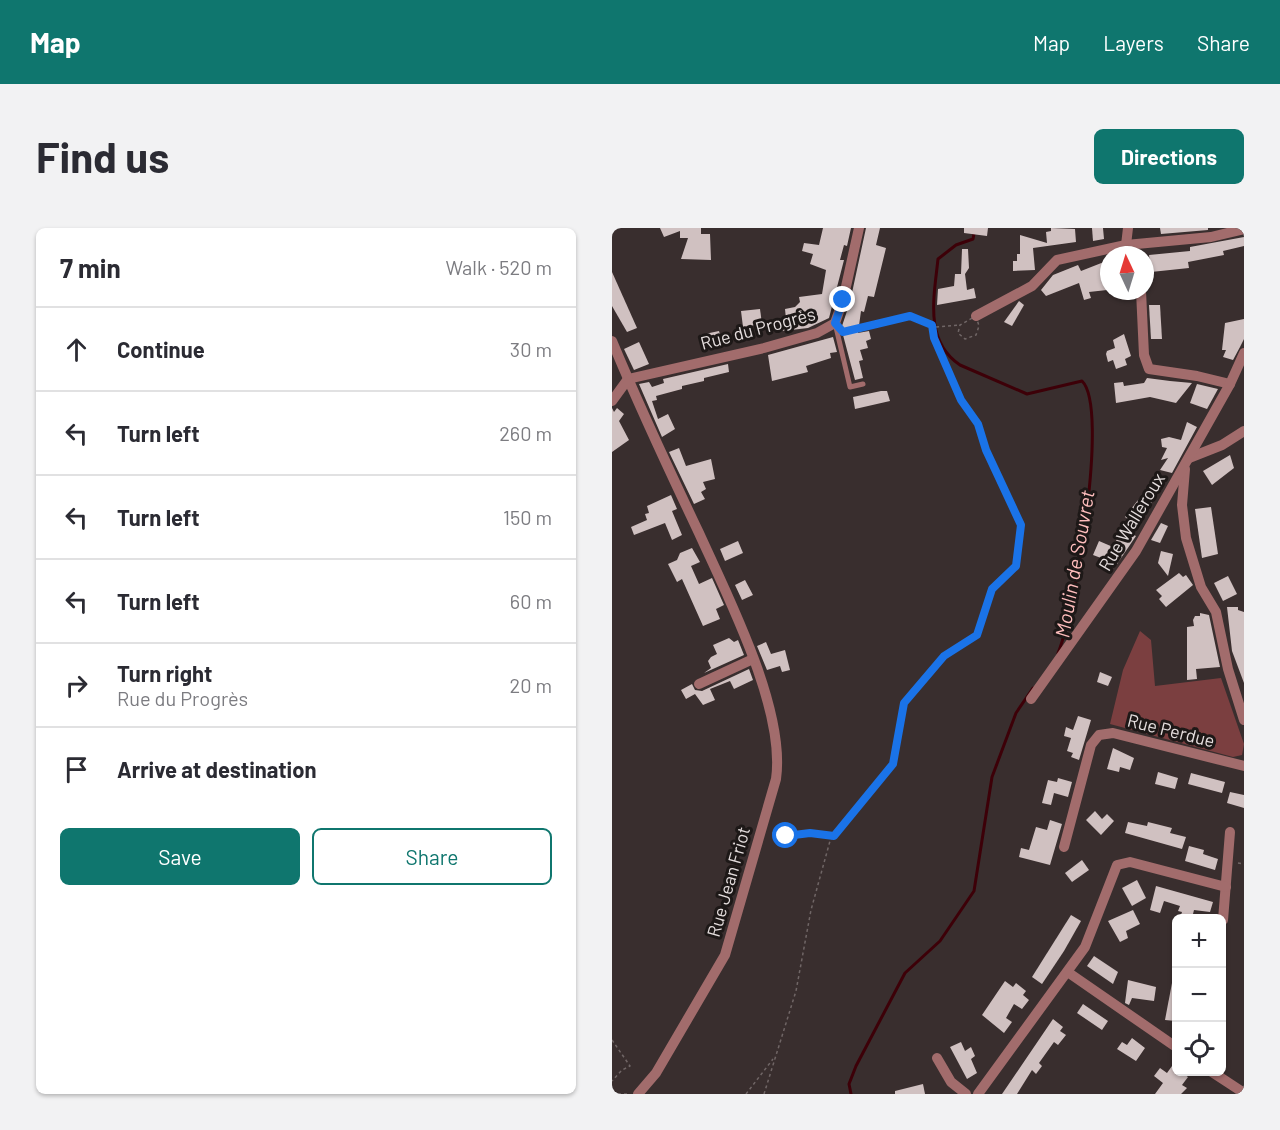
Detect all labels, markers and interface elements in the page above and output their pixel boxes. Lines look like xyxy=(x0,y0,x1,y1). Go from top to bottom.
text: Map xyxy=(30,25,81,59)
text: Map xyxy=(1033,30,1070,55)
text: Layers xyxy=(1103,30,1164,55)
text: Share xyxy=(1197,30,1250,55)
button: Directions xyxy=(1094,129,1244,184)
text: Find us xyxy=(36,131,169,181)
north arrow xyxy=(1100,246,1154,300)
text: 7 min xyxy=(60,252,121,283)
text: Walk · 520 m xyxy=(446,255,552,279)
route end xyxy=(829,286,855,312)
street label: Rue du Progrès xyxy=(698,302,818,354)
icon: ahead xyxy=(60,333,93,366)
text: Continue xyxy=(117,336,205,362)
text: 30 m xyxy=(510,337,552,361)
icon: left xyxy=(60,417,93,450)
text: Turn left xyxy=(117,420,200,446)
text: 260 m xyxy=(499,421,552,445)
street label: Rue Walleroux xyxy=(1093,468,1169,574)
water label: Moulin de Souvret xyxy=(1049,488,1099,639)
icon: left xyxy=(60,501,93,534)
text: Turn left xyxy=(117,504,200,530)
text: 150 m xyxy=(503,505,552,529)
icon: left xyxy=(60,585,93,618)
text: Turn left xyxy=(117,588,200,614)
text: 60 m xyxy=(510,589,552,613)
text: Turn right xyxy=(117,660,212,686)
icon: right xyxy=(60,669,93,702)
text: 20 m xyxy=(509,673,552,697)
text: Rue du Progrès xyxy=(117,686,248,710)
street label: Rue Perdue xyxy=(1125,709,1217,752)
icon: arrive xyxy=(60,753,93,786)
text: Arrive at destination xyxy=(117,756,316,782)
route start xyxy=(772,822,798,848)
street label: Rue Jean Friot xyxy=(702,824,754,939)
button: Save xyxy=(60,828,300,885)
button: Share xyxy=(312,828,552,885)
map controls xyxy=(1172,914,1226,1076)
button: + xyxy=(1172,914,1226,968)
button: − xyxy=(1172,968,1226,1022)
button: locate xyxy=(1172,1022,1226,1076)

